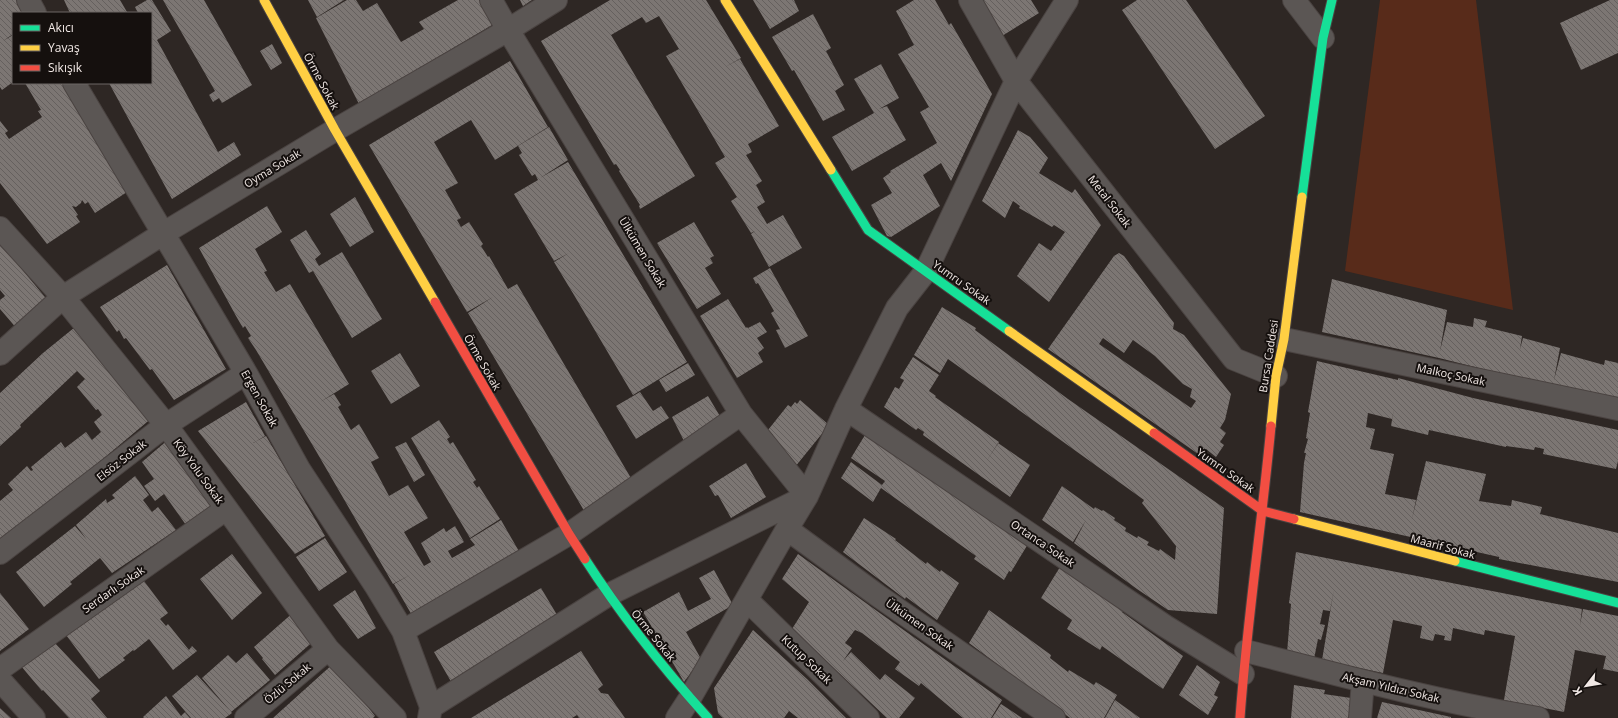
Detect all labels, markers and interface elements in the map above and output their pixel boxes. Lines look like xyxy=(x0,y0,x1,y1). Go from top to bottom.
legend xyxy=(12,12,152,84)
text: Akıcı xyxy=(48,19,74,36)
text: Yavaş xyxy=(48,39,80,56)
street label: Örme Sokak xyxy=(301,50,343,112)
text: Sıkışık xyxy=(48,59,83,76)
street label: Oyma Sokak xyxy=(241,145,303,191)
street label: Metal Sokak xyxy=(1085,172,1135,230)
street label: Ülkümen Sokak xyxy=(616,214,670,290)
street label: Yumru Sokak xyxy=(930,256,994,308)
street label: Bursa Caddesi xyxy=(1255,319,1281,393)
street label: Örme Sokak xyxy=(461,331,505,393)
street label: Malkoç Sokak xyxy=(1415,359,1487,389)
street label: Ergen Sokak xyxy=(238,367,282,429)
street label: Köy Yolu Sokak xyxy=(170,435,228,507)
street label: Elsöz Sokak xyxy=(93,436,149,484)
street label: Yumru Sokak xyxy=(1194,444,1258,496)
street label: Ortanca Sokak xyxy=(1008,516,1078,570)
street label: Maarif Sokak xyxy=(1409,530,1477,562)
street label: Serdarlı Sokak xyxy=(79,562,147,616)
street label: Ülkümen Sokak xyxy=(883,595,957,653)
street label: Örme Sokak xyxy=(628,606,680,664)
street label: Kutup Sokak xyxy=(779,631,835,687)
street label: Özlü Sokak xyxy=(261,659,314,707)
north arrow xyxy=(1566,666,1606,706)
street label: Akşam Yıldızı Sokak xyxy=(1341,669,1441,706)
text: K xyxy=(1568,684,1585,698)

